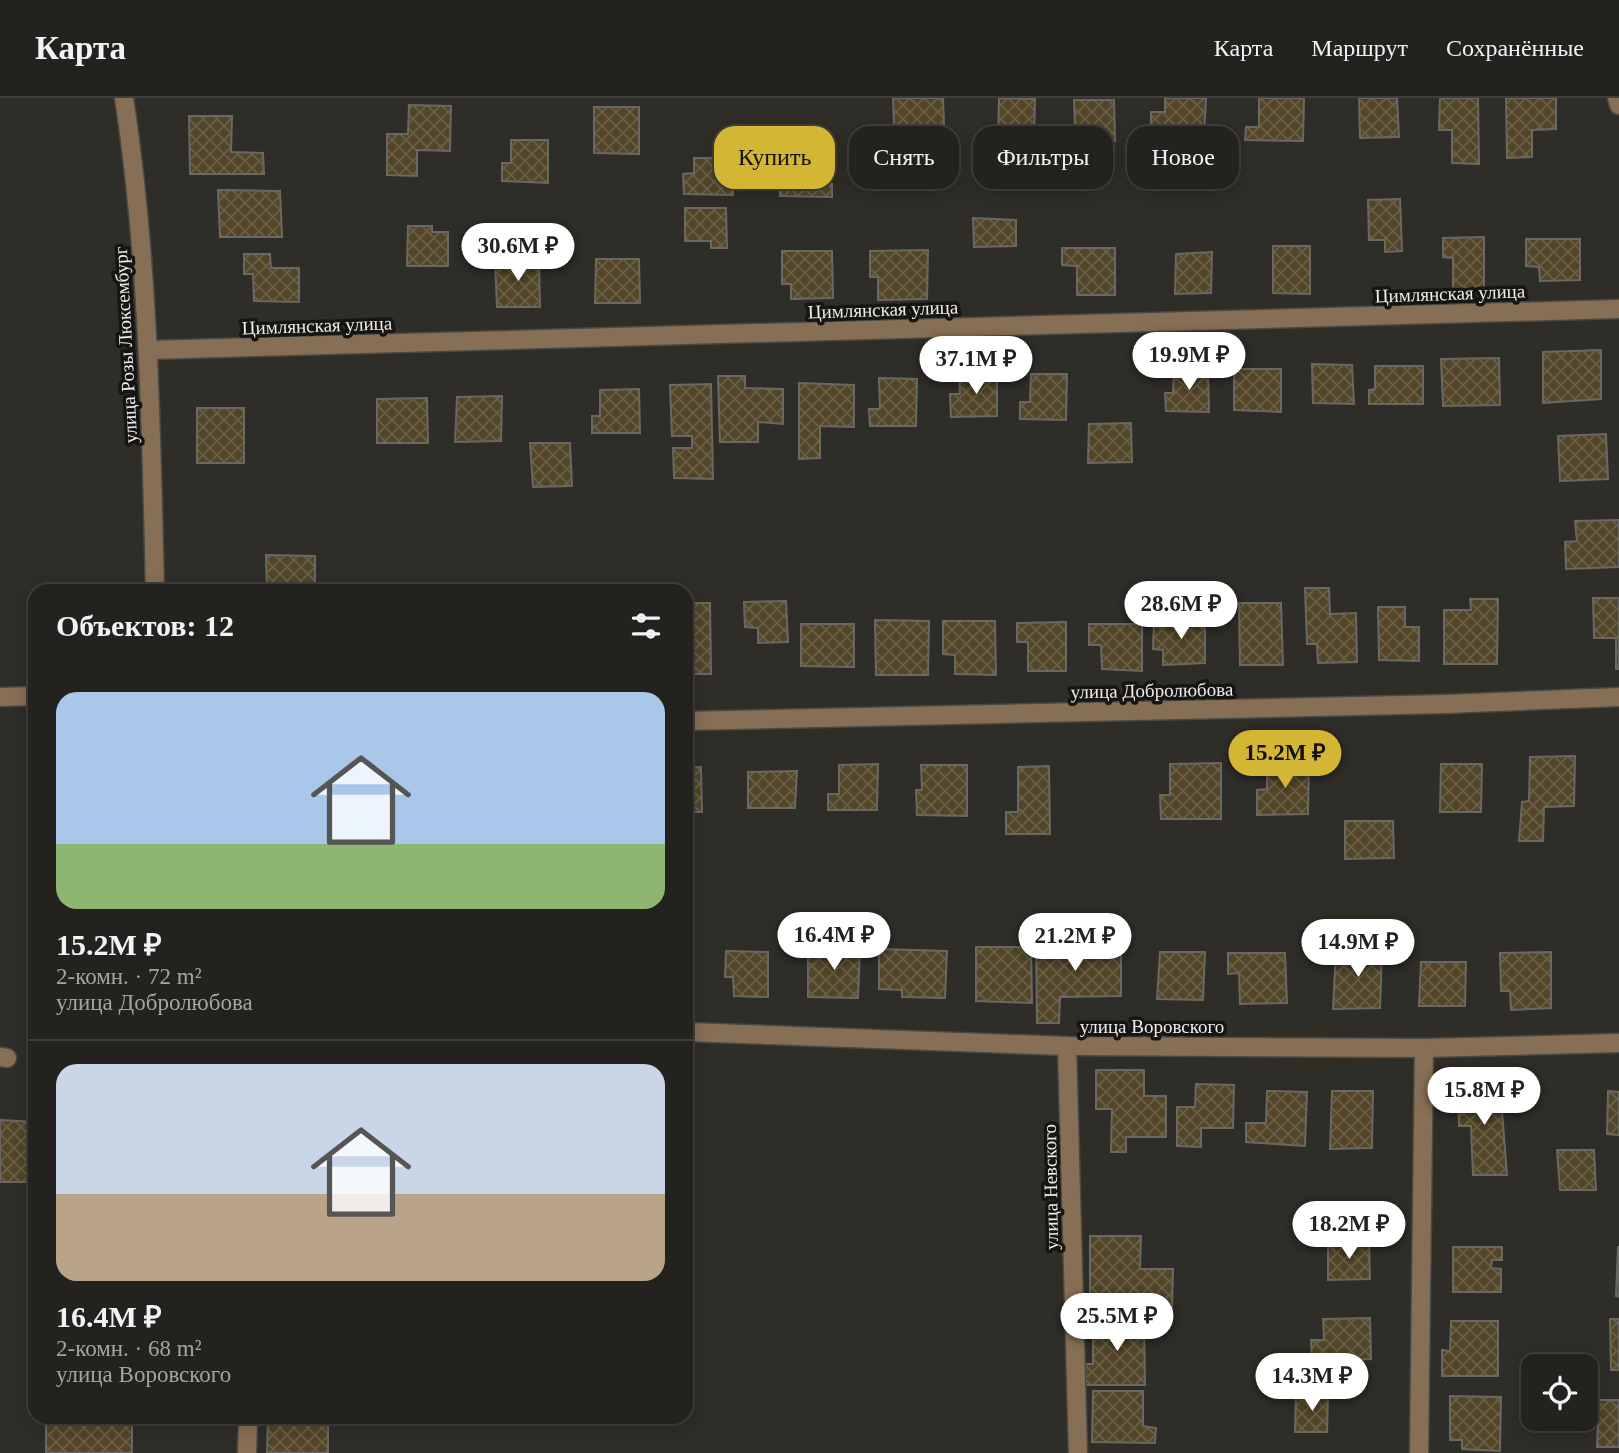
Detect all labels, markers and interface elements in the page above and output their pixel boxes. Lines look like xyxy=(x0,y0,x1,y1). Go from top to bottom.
text: Карта xyxy=(35,30,126,66)
text: Карта xyxy=(1214,35,1273,61)
text: Маршрут xyxy=(1311,35,1408,61)
text: Сохранённые xyxy=(1446,35,1584,61)
chip: Купить xyxy=(714,126,835,189)
chip: Снять xyxy=(849,126,959,189)
chip: Фильтры xyxy=(973,126,1113,189)
chip: Новое xyxy=(1127,126,1239,189)
pin: 30.6M ₽ xyxy=(453,223,583,283)
text: 30.6M ₽ xyxy=(477,233,559,258)
street label: улица Розы Люксембург xyxy=(110,246,141,444)
street label: Цимлянская улица xyxy=(1374,280,1526,307)
street label: Цимлянская улица xyxy=(807,296,959,323)
street label: Цимлянская улица xyxy=(241,312,393,339)
pin: 19.9M ₽ xyxy=(1124,332,1254,392)
pin: 37.1M ₽ xyxy=(911,336,1041,396)
text: 19.9M ₽ xyxy=(1148,342,1230,367)
text: 37.1M ₽ xyxy=(935,346,1017,371)
pin: 28.6M ₽ xyxy=(1116,582,1246,641)
text: 28.6M ₽ xyxy=(1140,591,1222,616)
icon: filters xyxy=(627,607,665,645)
text: Объектов: 12 xyxy=(56,609,234,642)
street label: улица Добролюбова xyxy=(1071,679,1234,702)
pin: 15.2M ₽ xyxy=(1220,730,1350,790)
icon: home xyxy=(298,737,424,863)
text: 15.2M ₽ xyxy=(1244,740,1326,765)
pin: 16.4M ₽ xyxy=(769,912,899,972)
pin: 21.2M ₽ xyxy=(1010,914,1140,973)
pin: 14.9M ₽ xyxy=(1293,920,1423,979)
text: 16.4M ₽ xyxy=(793,922,875,947)
text: 21.2M ₽ xyxy=(1034,923,1116,948)
text: 15.2M ₽ xyxy=(56,928,162,961)
text: 14.9M ₽ xyxy=(1317,929,1399,954)
text: 2-комн. · 72 m² xyxy=(56,964,202,989)
text: улица Добролюбова xyxy=(56,990,253,1015)
street label: улица Воровского xyxy=(1080,1016,1224,1037)
pin: 15.8M ₽ xyxy=(1419,1068,1549,1127)
text: 15.8M ₽ xyxy=(1443,1077,1525,1102)
icon: home xyxy=(298,1109,424,1235)
street label: улица Невского xyxy=(1039,1124,1062,1250)
pin: 18.2M ₽ xyxy=(1284,1202,1414,1261)
text: 18.2M ₽ xyxy=(1308,1211,1390,1236)
pin: 25.5M ₽ xyxy=(1052,1294,1182,1353)
text: 16.4M ₽ xyxy=(56,1300,162,1333)
text: 25.5M ₽ xyxy=(1076,1303,1158,1328)
text: 2-комн. · 68 m² xyxy=(56,1336,202,1361)
pin: 14.3M ₽ xyxy=(1247,1354,1377,1413)
map controls xyxy=(1521,1354,1598,1431)
button: locate xyxy=(1521,1354,1598,1431)
text: улица Воровского xyxy=(56,1362,231,1387)
text: 14.3M ₽ xyxy=(1271,1363,1353,1388)

